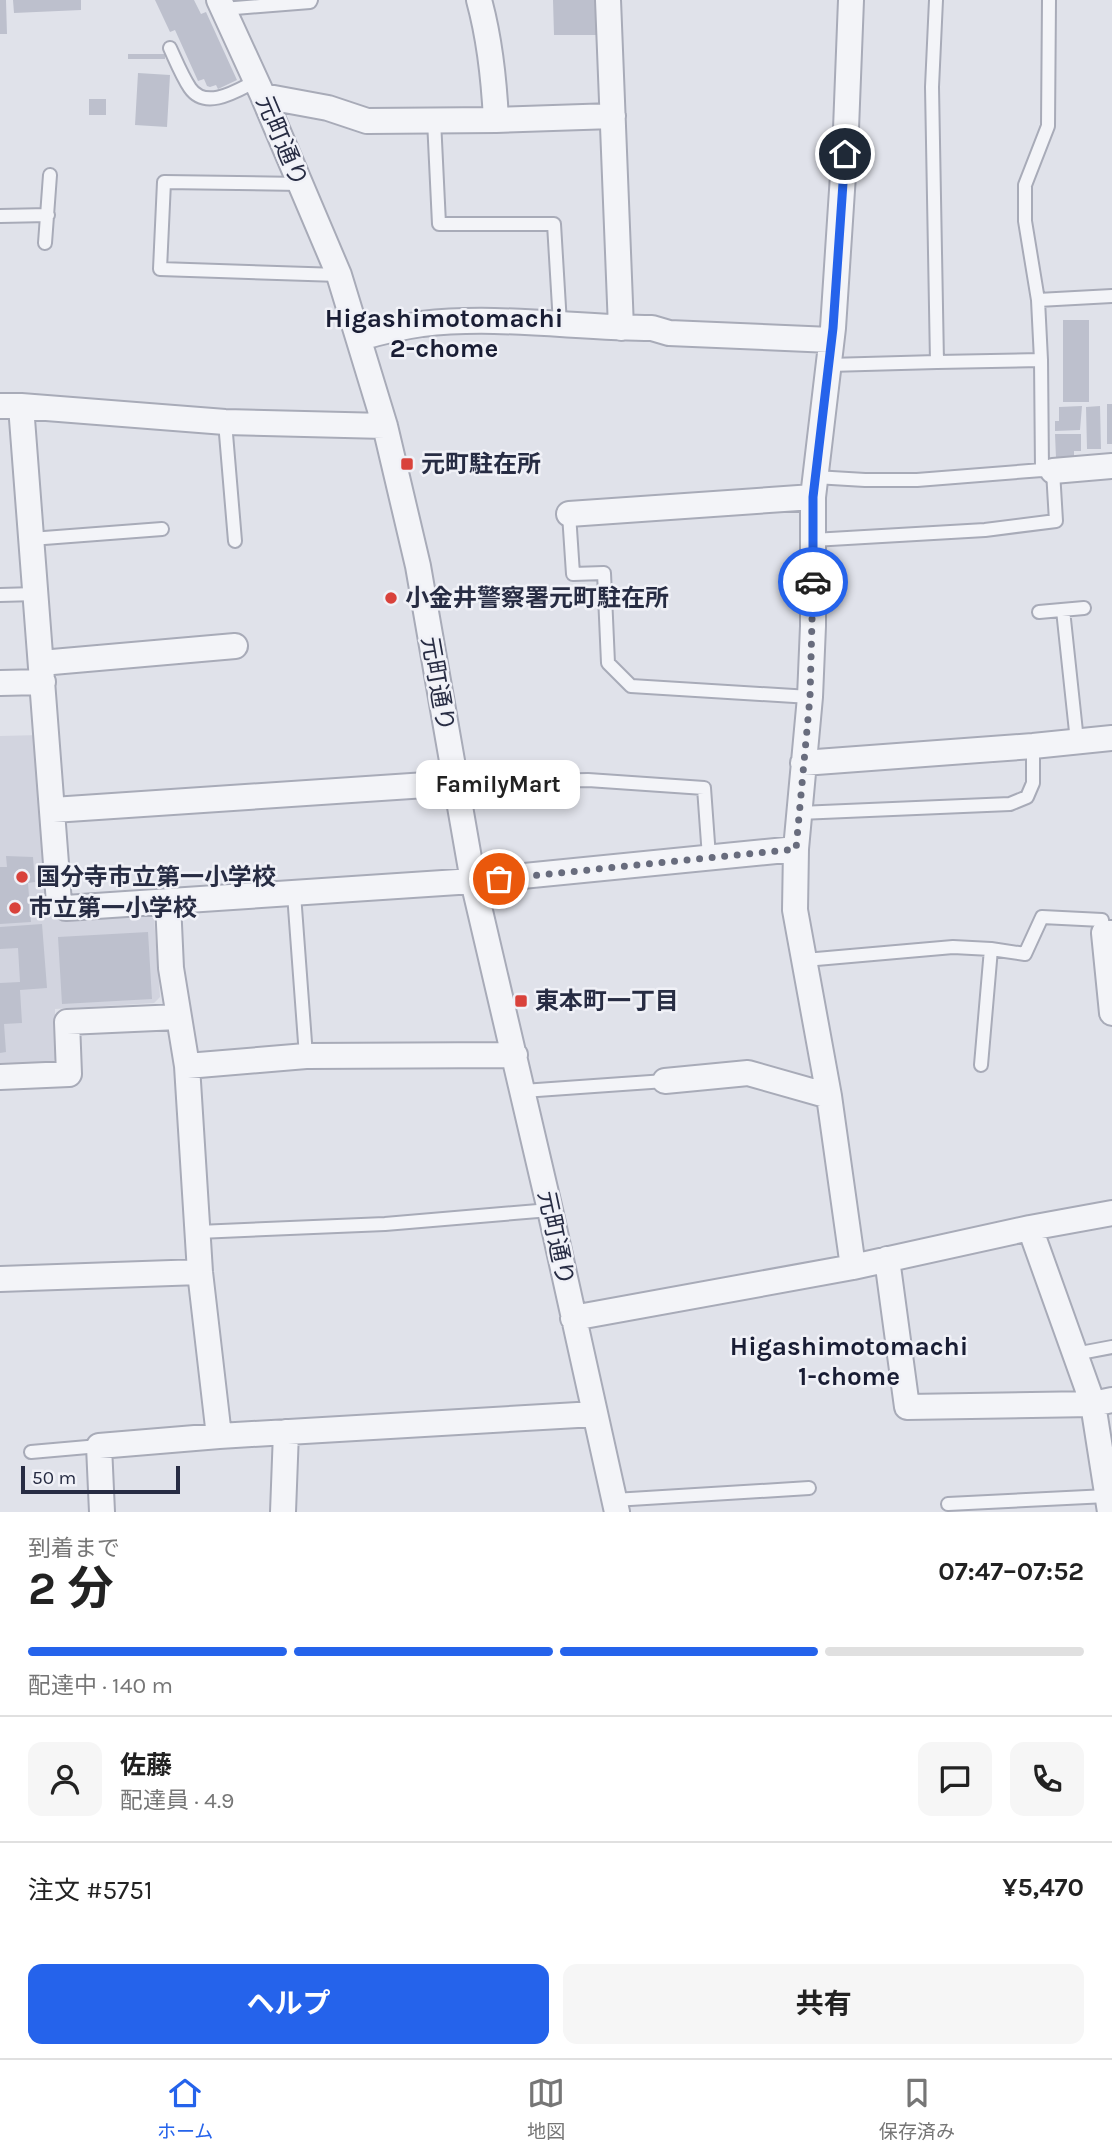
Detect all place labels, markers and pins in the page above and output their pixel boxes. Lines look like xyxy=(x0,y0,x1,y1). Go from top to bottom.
pin xyxy=(815,124,875,184)
place label: 元町駐在所 xyxy=(421,450,541,478)
marker: 元町駐在所 xyxy=(399,456,415,472)
place label: 小金井警察署元町駐在所 xyxy=(405,584,669,612)
marker: 小金井警察署元町駐在所 xyxy=(383,590,399,606)
callout: FamilyMart xyxy=(417,760,581,809)
pin xyxy=(469,849,529,909)
place label: 国分寺市立第一小学校 xyxy=(36,863,276,891)
marker: 国分寺市立第一小学校 xyxy=(14,869,30,885)
place label: 市立第一小学校 xyxy=(29,894,197,922)
marker: 市立第一小学校 xyxy=(7,900,23,916)
place label: 東本町一丁目 xyxy=(535,987,679,1015)
marker: 東本町一丁目 xyxy=(513,993,529,1009)

